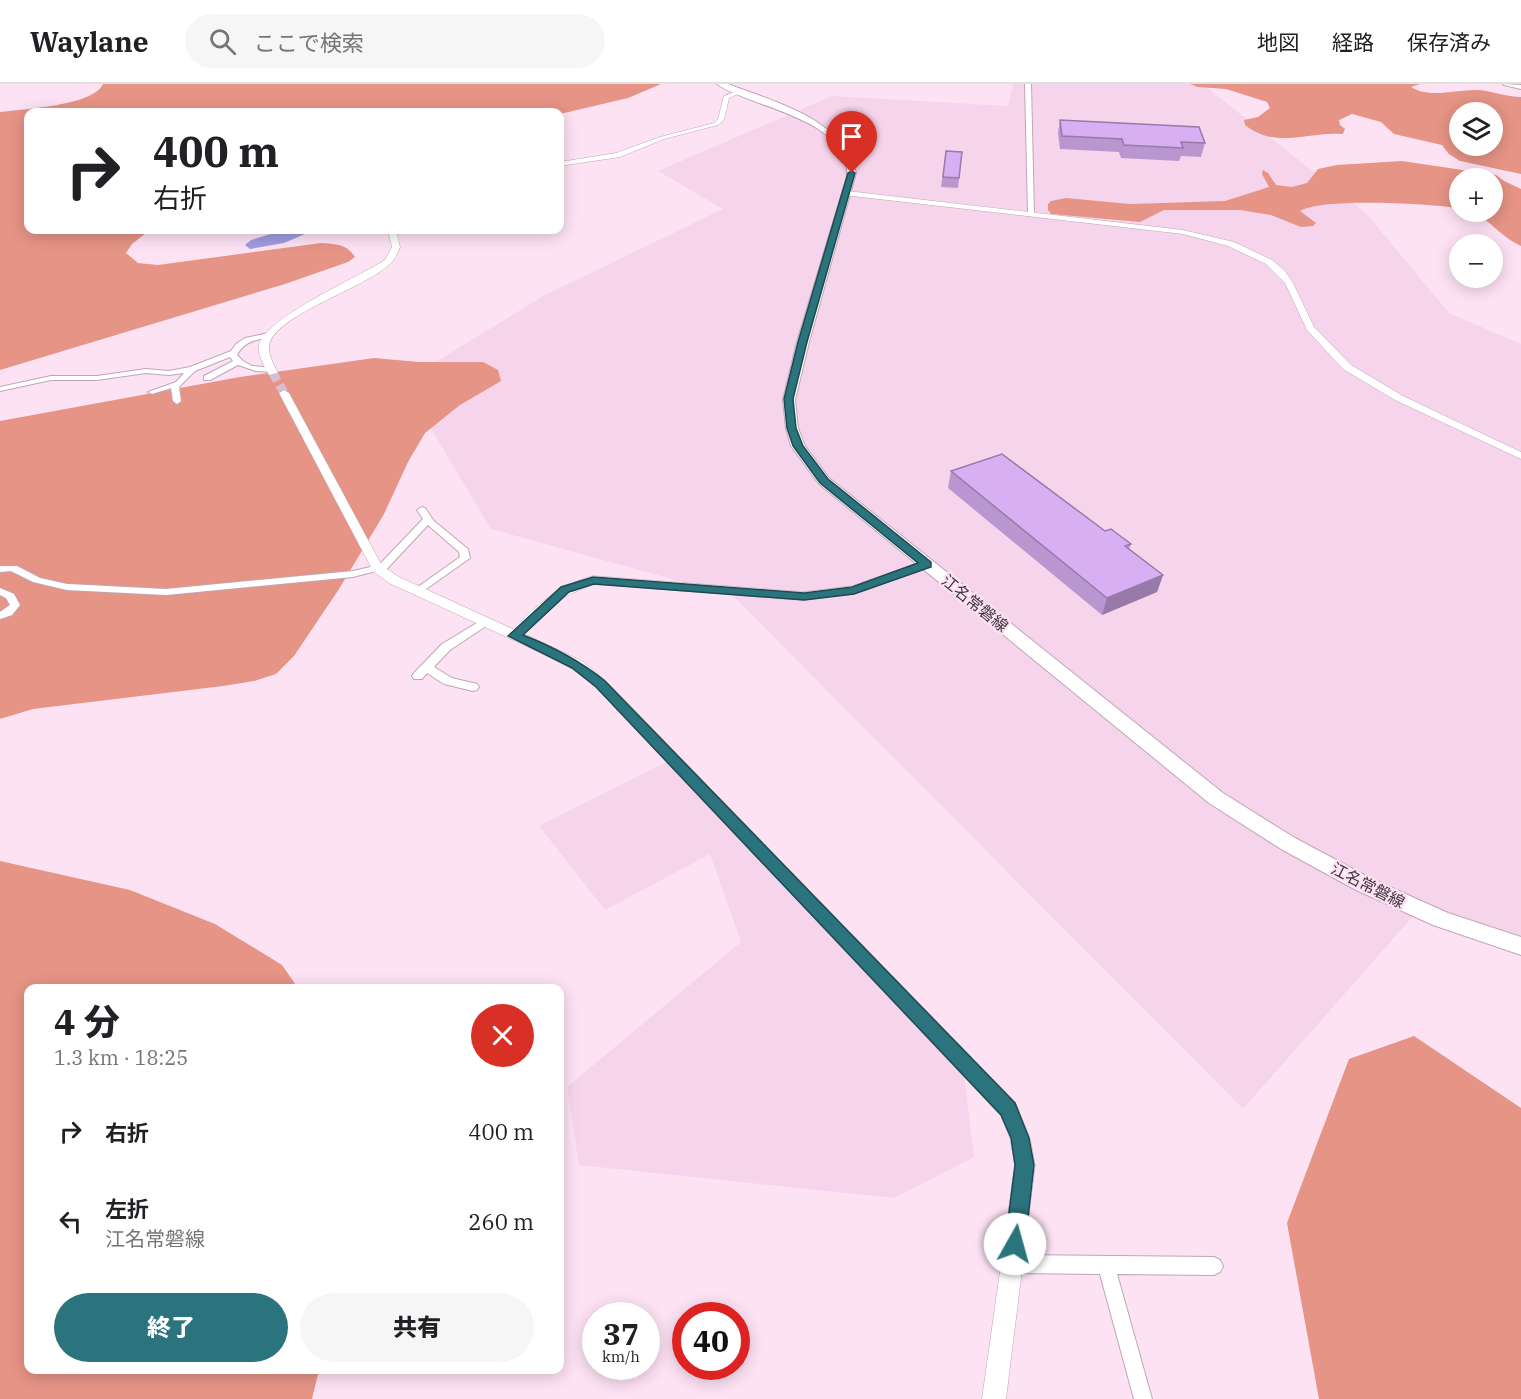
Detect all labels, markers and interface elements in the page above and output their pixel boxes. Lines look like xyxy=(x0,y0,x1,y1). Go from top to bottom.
search box xyxy=(185,14,605,68)
text: Waylane xyxy=(30,23,149,60)
icon: search xyxy=(206,25,239,58)
text: ここで検索 xyxy=(254,28,364,57)
text: 地図 xyxy=(1257,28,1299,56)
text: 経路 xyxy=(1332,28,1374,56)
text: 保存済み xyxy=(1407,28,1491,56)
map controls xyxy=(1449,102,1503,288)
button: layers xyxy=(1449,102,1503,156)
pin xyxy=(826,111,877,173)
icon: arrive xyxy=(835,120,868,153)
text: 400 m xyxy=(153,124,279,179)
icon: right xyxy=(54,132,132,210)
button: + xyxy=(1449,168,1503,222)
text: 右折 xyxy=(153,180,207,215)
button: − xyxy=(1449,234,1503,288)
street label: 江名常磐線 xyxy=(938,570,1012,636)
street label: 江名常磐線 xyxy=(1328,858,1408,912)
text: 4 分 xyxy=(54,998,120,1045)
button: close xyxy=(471,1004,534,1067)
text: 1.3 km · 18:25 xyxy=(54,1044,188,1071)
icon: right xyxy=(54,1115,87,1148)
text: 400 m xyxy=(468,1117,534,1146)
text: 右折 xyxy=(105,1118,149,1147)
text: 左折 xyxy=(105,1194,149,1223)
icon: left xyxy=(54,1205,87,1238)
text: 260 m xyxy=(468,1207,534,1236)
position arrow xyxy=(983,1212,1047,1276)
text: 江名常磐線 xyxy=(105,1225,205,1252)
button: 終了 xyxy=(54,1293,288,1362)
button: 共有 xyxy=(300,1293,534,1362)
speed limit sign: 40 xyxy=(672,1302,750,1380)
text: 37 xyxy=(603,1314,639,1353)
text: km/h xyxy=(602,1347,640,1366)

